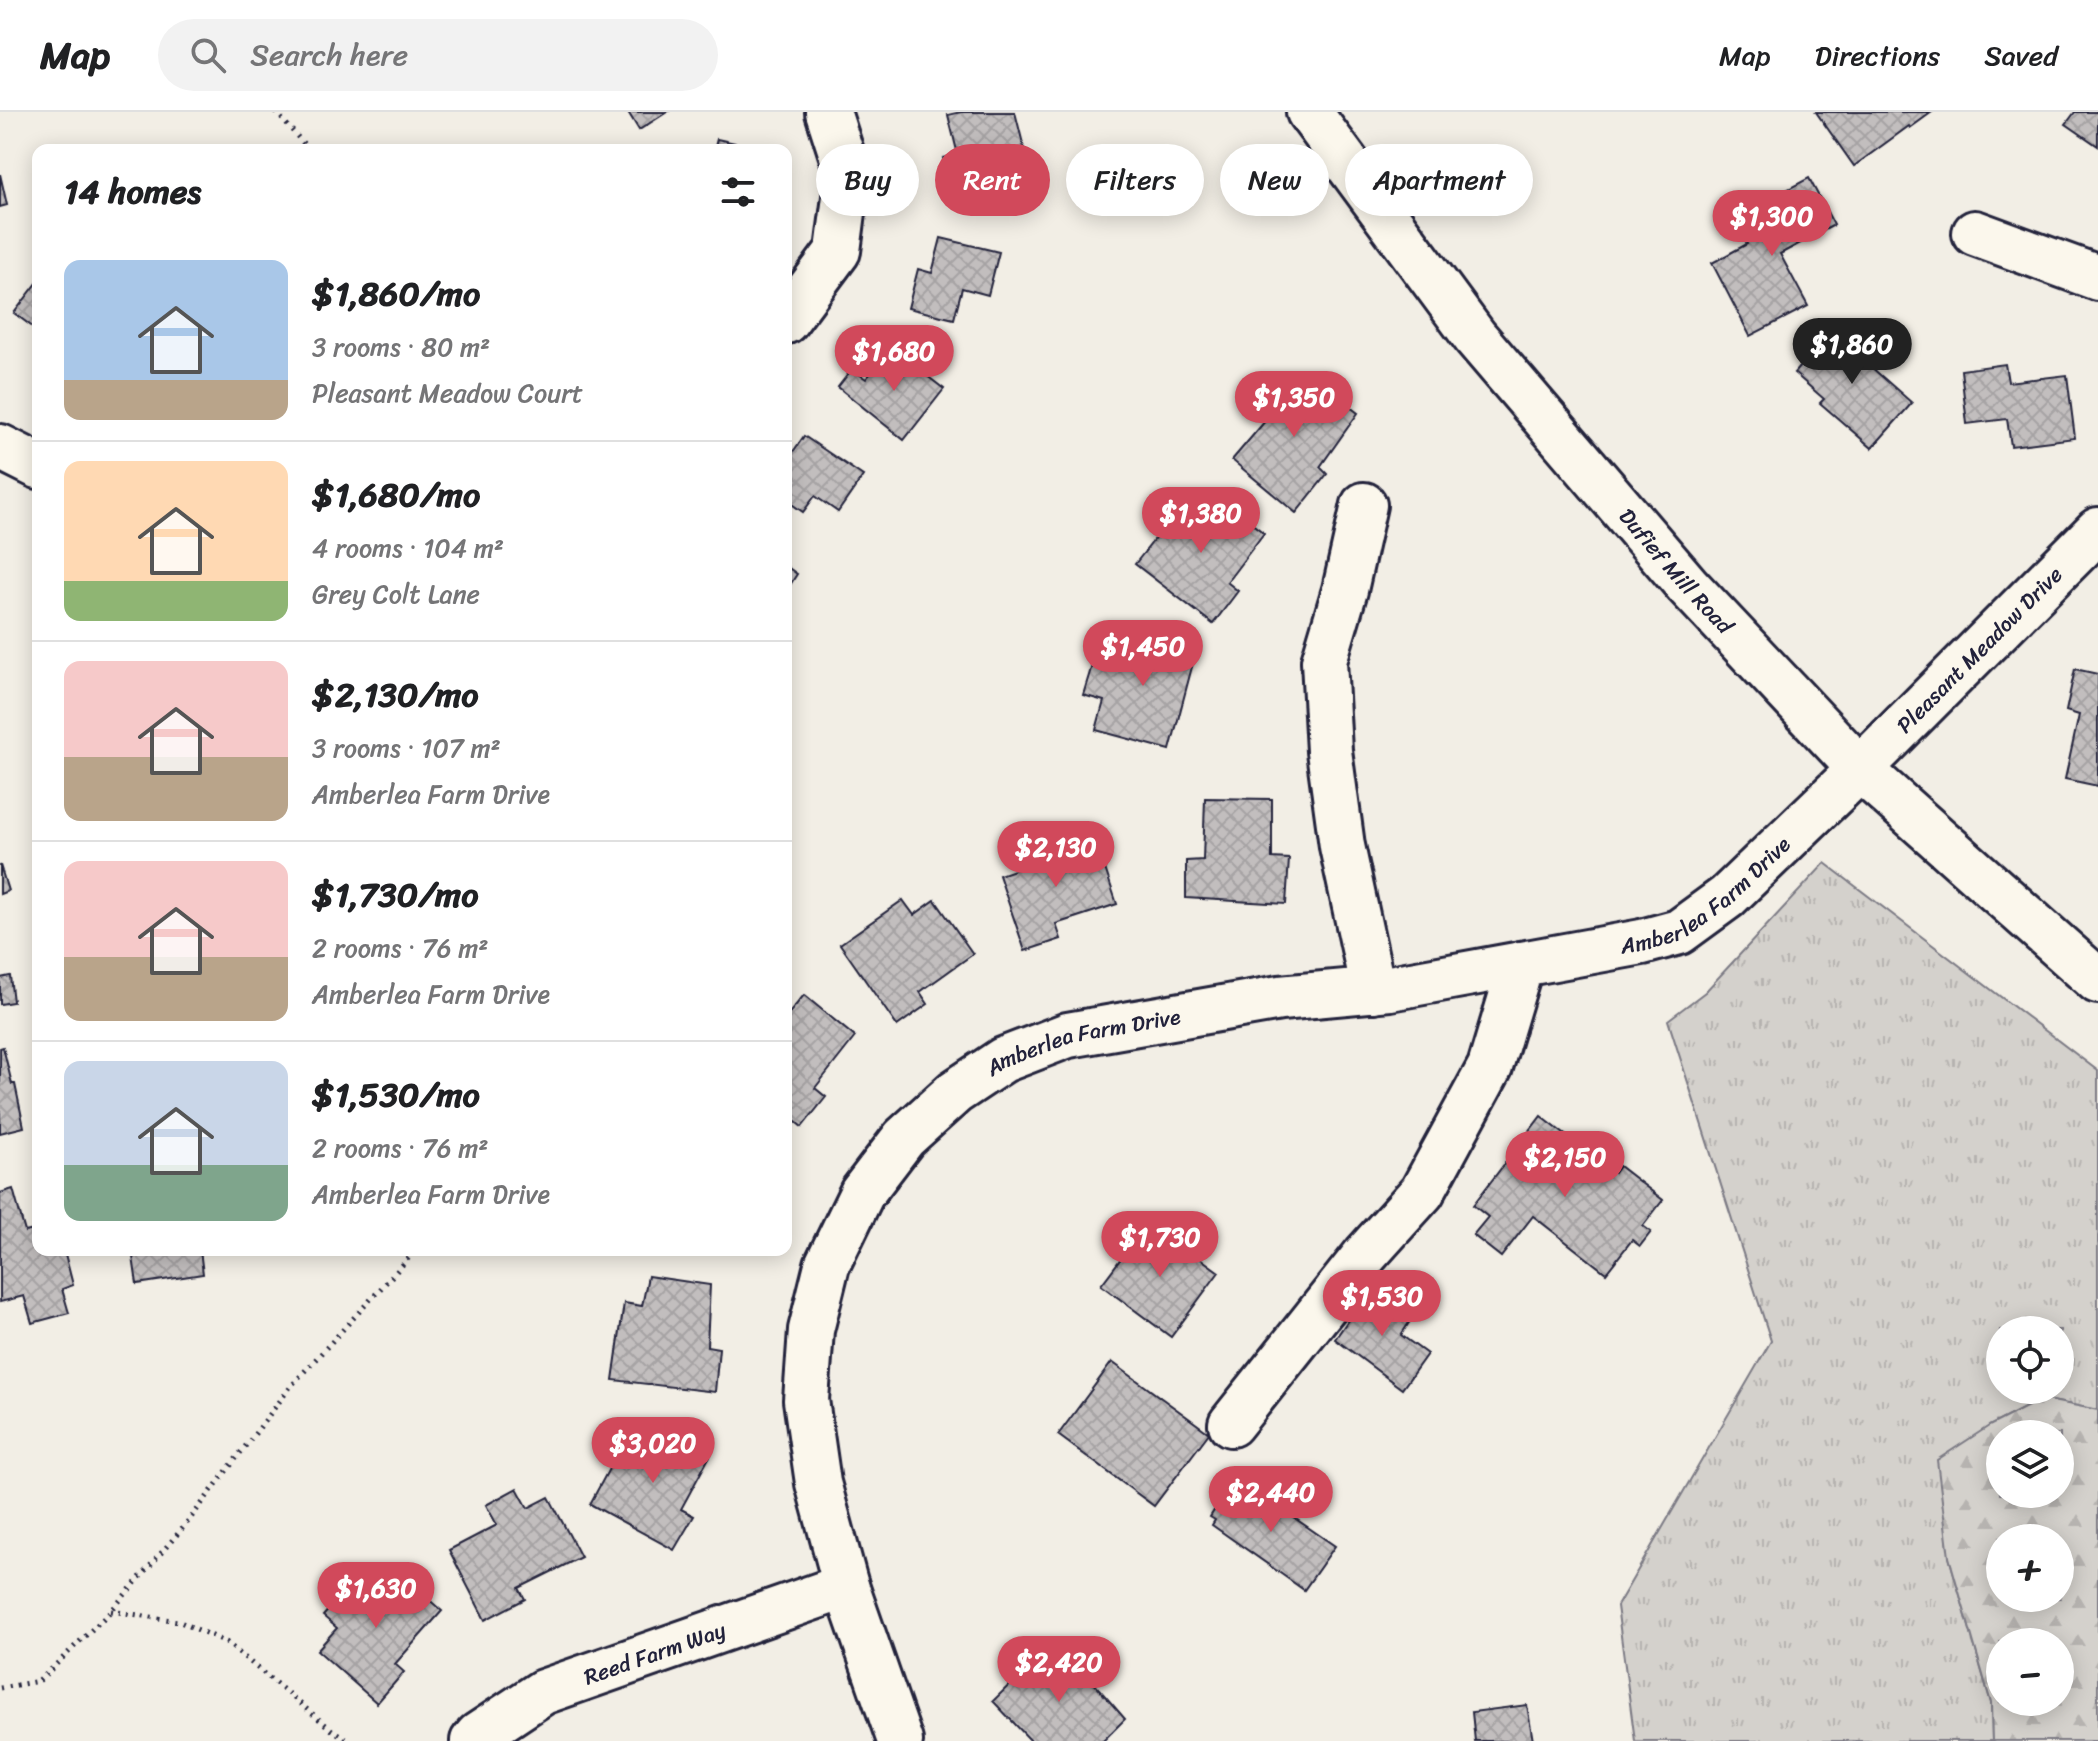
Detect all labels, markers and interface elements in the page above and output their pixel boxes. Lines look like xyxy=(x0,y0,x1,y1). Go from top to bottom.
search box xyxy=(158,19,718,91)
text: Map xyxy=(40,22,110,89)
text: Search here xyxy=(250,28,408,82)
text: Map xyxy=(1719,31,1771,80)
text: Directions xyxy=(1815,31,1940,80)
text: Saved xyxy=(1984,31,2058,80)
icon: search xyxy=(186,33,230,77)
chip: Buy xyxy=(816,144,919,216)
chip: Rent xyxy=(935,144,1050,216)
chip: Filters xyxy=(1066,144,1204,216)
chip: New xyxy=(1220,144,1329,216)
chip: Apartment xyxy=(1345,144,1533,216)
text: 14 homes xyxy=(64,162,201,222)
icon: filters xyxy=(716,170,760,214)
pin: $1,300 xyxy=(1707,190,1837,258)
text: $1,300 xyxy=(1731,193,1813,239)
text: $1,860/mo xyxy=(312,264,480,324)
icon: home xyxy=(128,292,224,388)
pin: $1,860 xyxy=(1787,318,1917,386)
text: $1,860 xyxy=(1811,321,1893,367)
text: 3 rooms · 80 m² xyxy=(312,324,490,370)
pin: $1,680 xyxy=(829,325,959,393)
text: $1,680 xyxy=(853,328,935,374)
text: Pleasant Meadow Court xyxy=(312,370,583,416)
pin: $1,350 xyxy=(1229,371,1359,439)
text: $1,350 xyxy=(1253,374,1335,420)
text: $1,680/mo xyxy=(312,465,480,525)
pin: $1,380 xyxy=(1136,487,1266,555)
text: $1,380 xyxy=(1160,490,1242,536)
icon: home xyxy=(128,493,224,589)
street label: Dufief Mill Road xyxy=(1609,499,1744,644)
text: 4 rooms · 104 m² xyxy=(312,525,504,571)
street label: Pleasant Meadow Drive xyxy=(1886,556,2072,743)
text: Grey Colt Lane xyxy=(312,571,480,617)
pin: $1,450 xyxy=(1078,620,1208,688)
text: $1,450 xyxy=(1101,623,1185,669)
text: $2,130/mo xyxy=(312,665,479,725)
icon: home xyxy=(128,693,224,789)
text: 3 rooms · 107 m² xyxy=(312,725,501,771)
text: Amberlea Farm Drive xyxy=(312,771,550,817)
pin: $2,130 xyxy=(991,821,1121,889)
text: $2,130 xyxy=(1015,824,1097,870)
street label: Amberlea Farm Drive xyxy=(1616,826,1800,965)
text: $1,730/mo xyxy=(312,865,478,925)
icon: home xyxy=(128,893,224,989)
text: 2 rooms · 76 m² xyxy=(312,925,489,971)
text: Amberlea Farm Drive xyxy=(312,971,550,1017)
street label: Amberlea Farm Drive xyxy=(976,996,1184,1087)
text: $1,530/mo xyxy=(312,1065,480,1125)
icon: home xyxy=(128,1093,224,1189)
text: 2 rooms · 76 m² xyxy=(312,1125,489,1171)
pin: $2,150 xyxy=(1500,1131,1630,1199)
text: $2,150 xyxy=(1524,1134,1606,1180)
text: Amberlea Farm Drive xyxy=(312,1171,550,1217)
pin: $1,730 xyxy=(1095,1211,1225,1279)
text: $1,730 xyxy=(1119,1214,1201,1260)
pin: $1,530 xyxy=(1317,1270,1447,1338)
text: $1,530 xyxy=(1341,1273,1423,1319)
map controls xyxy=(1986,1316,2074,1716)
button: locate xyxy=(1986,1316,2074,1404)
pin: $3,020 xyxy=(588,1417,718,1485)
text: $3,020 xyxy=(610,1420,696,1466)
button: layers xyxy=(1986,1420,2074,1508)
pin: $2,440 xyxy=(1206,1466,1336,1534)
text: $2,440 xyxy=(1227,1469,1315,1515)
button: + xyxy=(1986,1524,2074,1612)
pin: $1,630 xyxy=(311,1562,441,1630)
text: $1,630 xyxy=(335,1565,417,1611)
street label: Reed Farm Way xyxy=(578,1610,731,1696)
button: − xyxy=(1986,1628,2074,1716)
pin: $2,420 xyxy=(994,1636,1124,1704)
text: $2,420 xyxy=(1015,1639,1103,1685)

